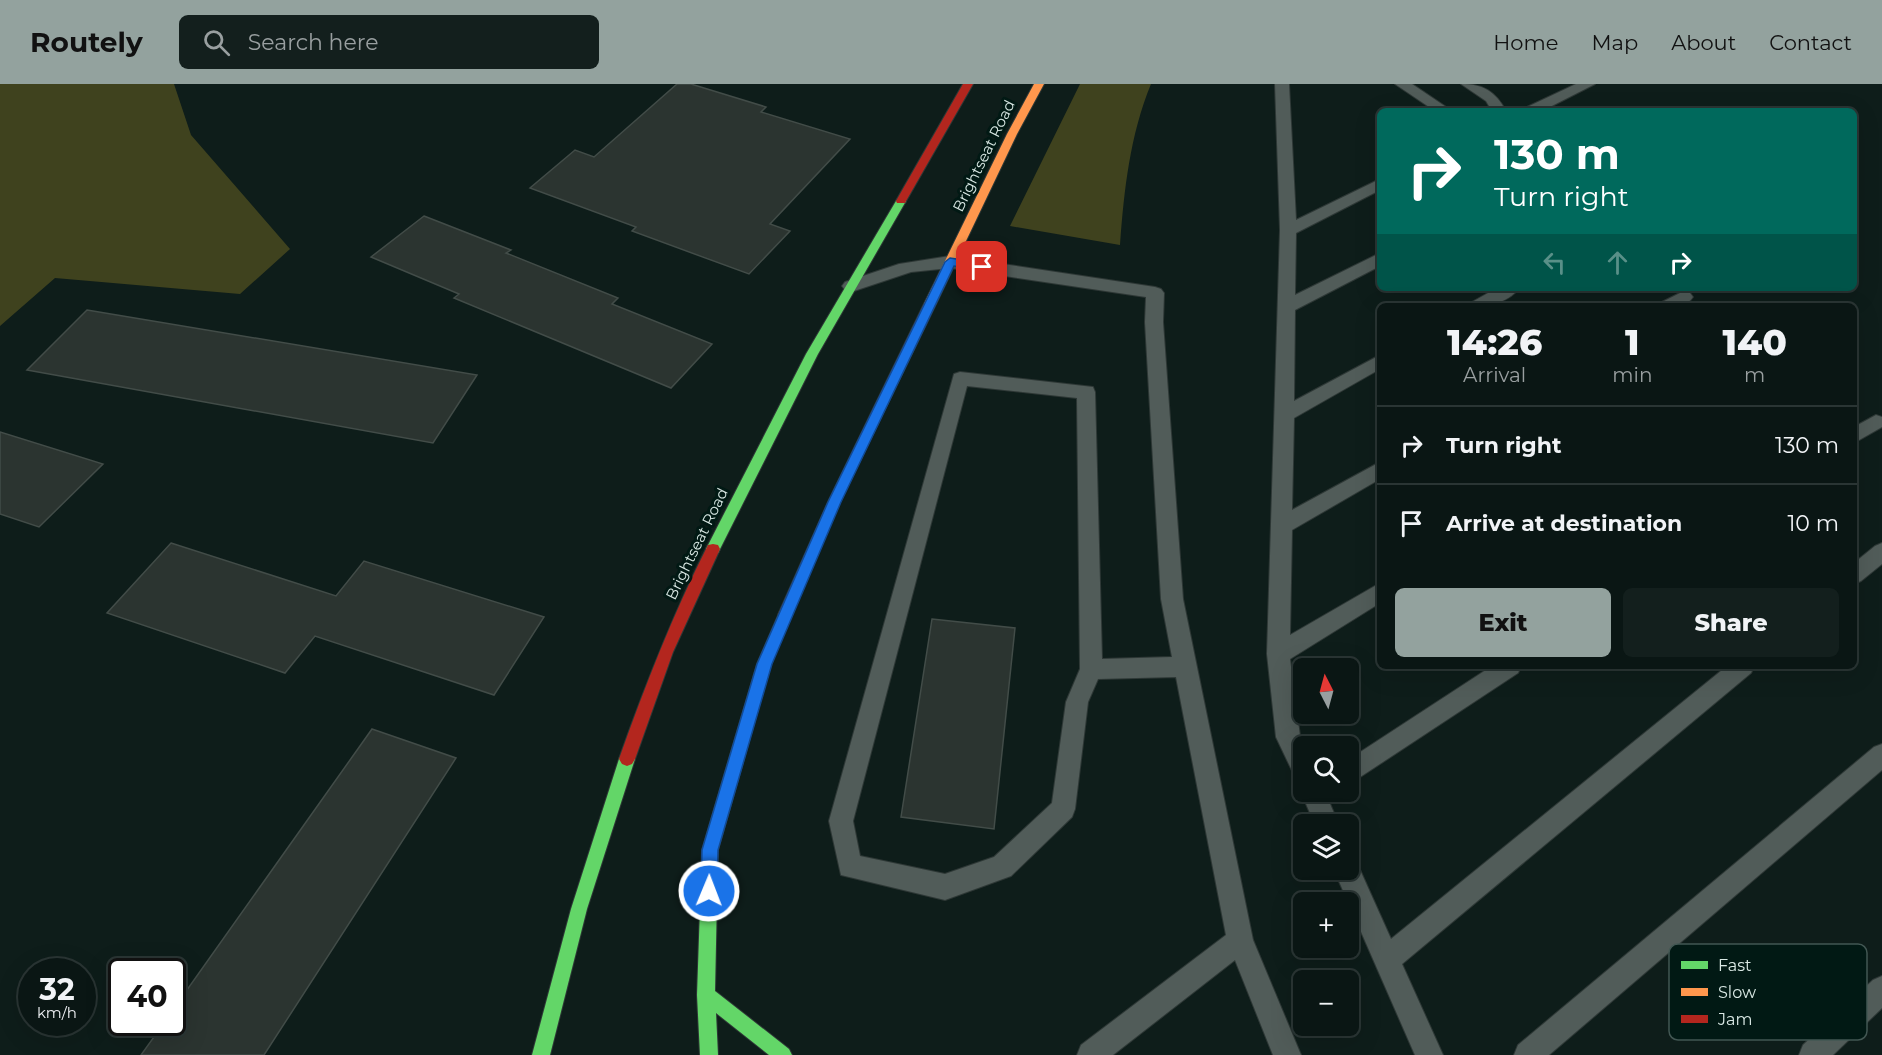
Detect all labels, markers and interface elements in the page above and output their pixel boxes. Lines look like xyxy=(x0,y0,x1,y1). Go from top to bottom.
search box xyxy=(179,15,599,69)
text: Routely xyxy=(30,25,143,59)
icon: search xyxy=(200,26,233,59)
text: Search here xyxy=(248,29,379,56)
text: Home xyxy=(1493,30,1558,55)
text: Map xyxy=(1591,30,1638,55)
text: About xyxy=(1671,30,1736,55)
text: Contact xyxy=(1769,30,1852,55)
street label: Brightseat Road xyxy=(948,97,1019,215)
text: 130 m xyxy=(1494,128,1620,180)
icon: right xyxy=(1395,132,1473,210)
text: Turn right xyxy=(1494,180,1629,213)
pin xyxy=(956,241,1007,292)
icon: left xyxy=(1538,246,1571,279)
icon: ahead xyxy=(1601,246,1634,279)
icon: right xyxy=(1664,246,1697,279)
icon: arrive xyxy=(965,250,998,283)
text: 14:26 xyxy=(1447,320,1542,364)
text: 1 xyxy=(1625,320,1640,364)
text: 140 xyxy=(1723,320,1787,364)
text: Arrival xyxy=(1463,363,1526,387)
text: min xyxy=(1612,363,1652,387)
text: m xyxy=(1744,363,1765,387)
icon: right xyxy=(1395,429,1428,462)
text: Turn right xyxy=(1446,432,1561,459)
text: 130 m xyxy=(1775,432,1839,459)
street label: Brightseat Road xyxy=(661,485,732,603)
icon: arrive xyxy=(1395,507,1428,540)
text: Arrive at destination xyxy=(1446,510,1682,537)
text: 10 m xyxy=(1787,510,1839,537)
button: Exit xyxy=(1395,588,1611,657)
button: Share xyxy=(1623,588,1839,657)
north arrow xyxy=(1293,658,1359,724)
map controls xyxy=(1293,658,1359,1036)
button: search xyxy=(1293,736,1359,802)
button: layers xyxy=(1293,814,1359,880)
position arrow xyxy=(677,859,741,923)
button: + xyxy=(1293,892,1359,958)
legend xyxy=(1669,944,1867,1040)
text: Fast xyxy=(1718,956,1752,975)
speed limit sign: 40 xyxy=(108,958,186,1036)
button: − xyxy=(1293,970,1359,1036)
text: 32 xyxy=(39,971,75,1008)
text: Slow xyxy=(1718,983,1756,1002)
text: km/h xyxy=(37,1003,77,1022)
text: Jam xyxy=(1717,1010,1752,1029)

